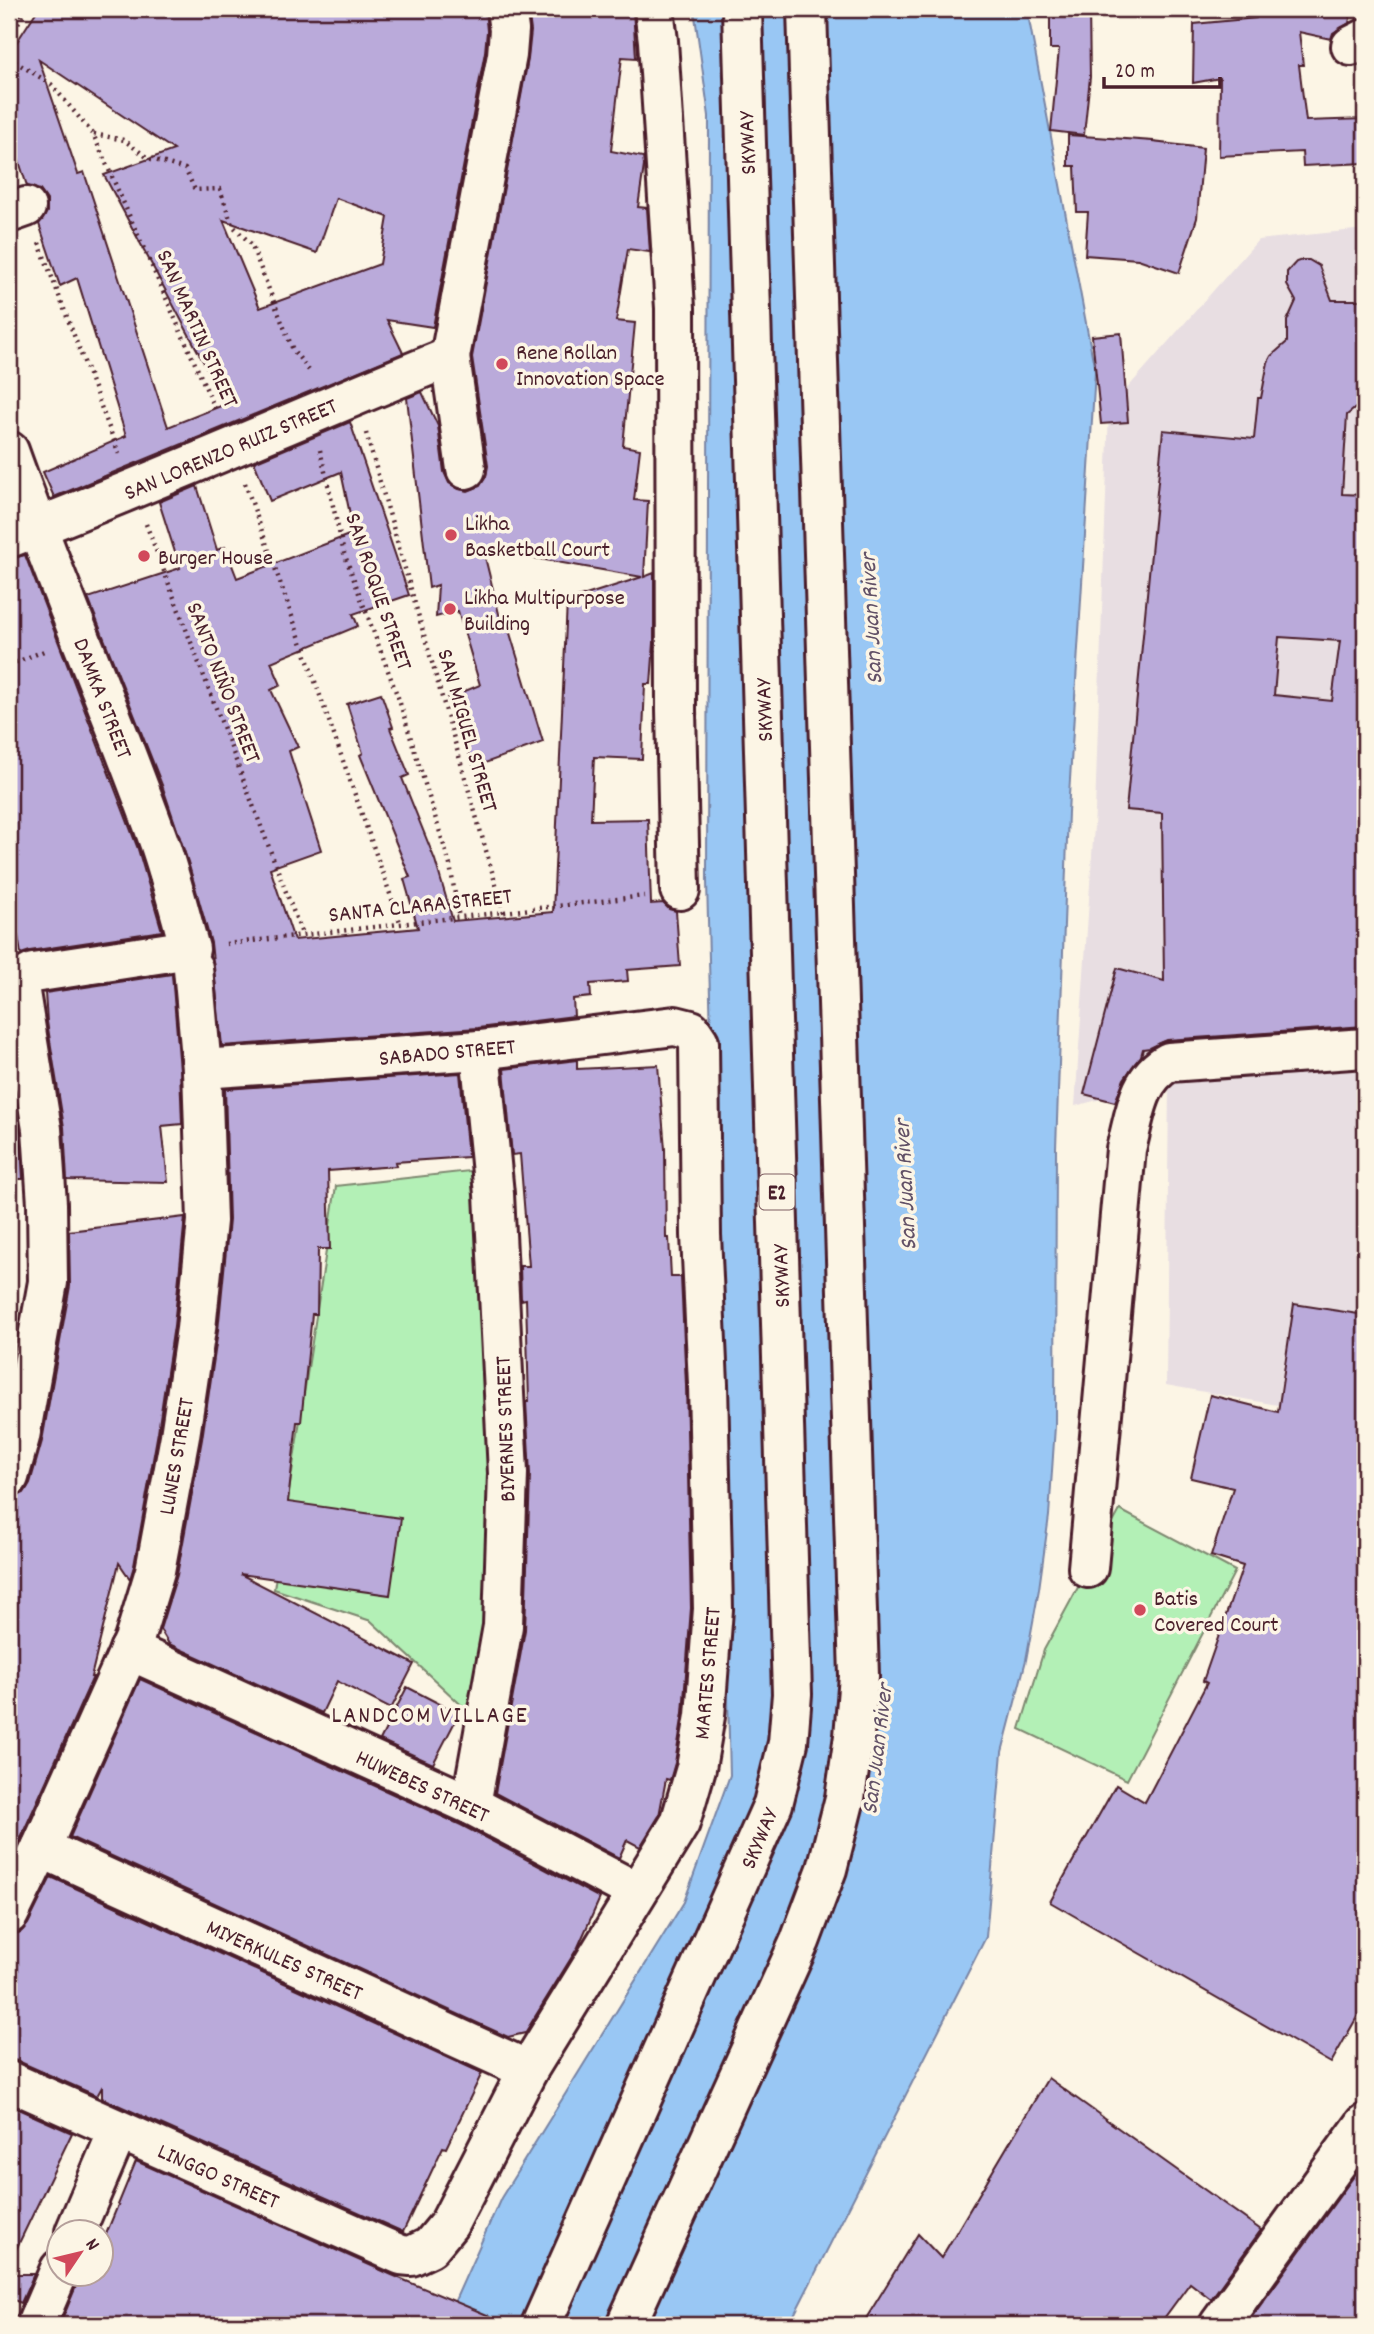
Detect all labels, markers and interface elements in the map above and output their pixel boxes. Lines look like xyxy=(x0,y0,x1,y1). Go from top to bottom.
scale bar xyxy=(1104,46,1220,90)
text: 20 m xyxy=(1115,58,1155,88)
street label: SKYWAY xyxy=(732,110,767,175)
street label: SAN MARTIN STREET xyxy=(146,245,245,414)
place label: Rene Rollan Innovation Space xyxy=(516,338,665,397)
marker: Rene Rollan Innovation Space xyxy=(494,356,510,372)
street label: SAN LORENZO RUIZ STREET xyxy=(120,391,343,511)
street label: SAN ROQUE STREET xyxy=(334,509,419,675)
place label: Likha Basketball Court xyxy=(465,509,610,568)
marker: Likha Basketball Court xyxy=(443,527,459,543)
place label: Burger House xyxy=(158,543,273,576)
marker: Burger House xyxy=(136,548,152,564)
water label: San Juan River xyxy=(852,550,893,685)
place label: Likha Multipurpose Building xyxy=(464,583,625,642)
street label: SANTO NIÑO STREET xyxy=(176,598,268,769)
marker: Likha Multipurpose Building xyxy=(442,601,458,617)
street label: DAMKA STREET xyxy=(63,634,139,764)
street label: SAN MIGUEL STREET xyxy=(427,645,505,816)
street label: SKYWAY xyxy=(749,677,784,742)
street label: SANTA CLARA STREET xyxy=(327,881,514,934)
street label: SABADO STREET xyxy=(378,1032,517,1077)
water label: San Juan River xyxy=(886,1116,927,1251)
road number: E2 xyxy=(760,1174,794,1210)
street label: SKYWAY xyxy=(766,1243,801,1308)
street label: BIYERNES STREET xyxy=(488,1355,527,1502)
street label: LUNES STREET xyxy=(152,1395,205,1518)
place label: Batis Covered Court xyxy=(1154,1584,1279,1643)
marker: Batis Covered Court xyxy=(1132,1602,1148,1618)
street label: MARTES STREET xyxy=(687,1606,732,1741)
water label: San Juan River xyxy=(854,1679,904,1816)
district label: LANDCOM VILLAGE xyxy=(331,1700,529,1734)
street label: HUWEBES STREET xyxy=(349,1743,494,1834)
street label: SKYWAY xyxy=(734,1803,789,1875)
street label: MIYERKULES STREET xyxy=(200,1913,367,2011)
street label: LINGGO STREET xyxy=(151,2137,284,2220)
north arrow xyxy=(46,2218,116,2288)
text: N xyxy=(77,2234,105,2257)

